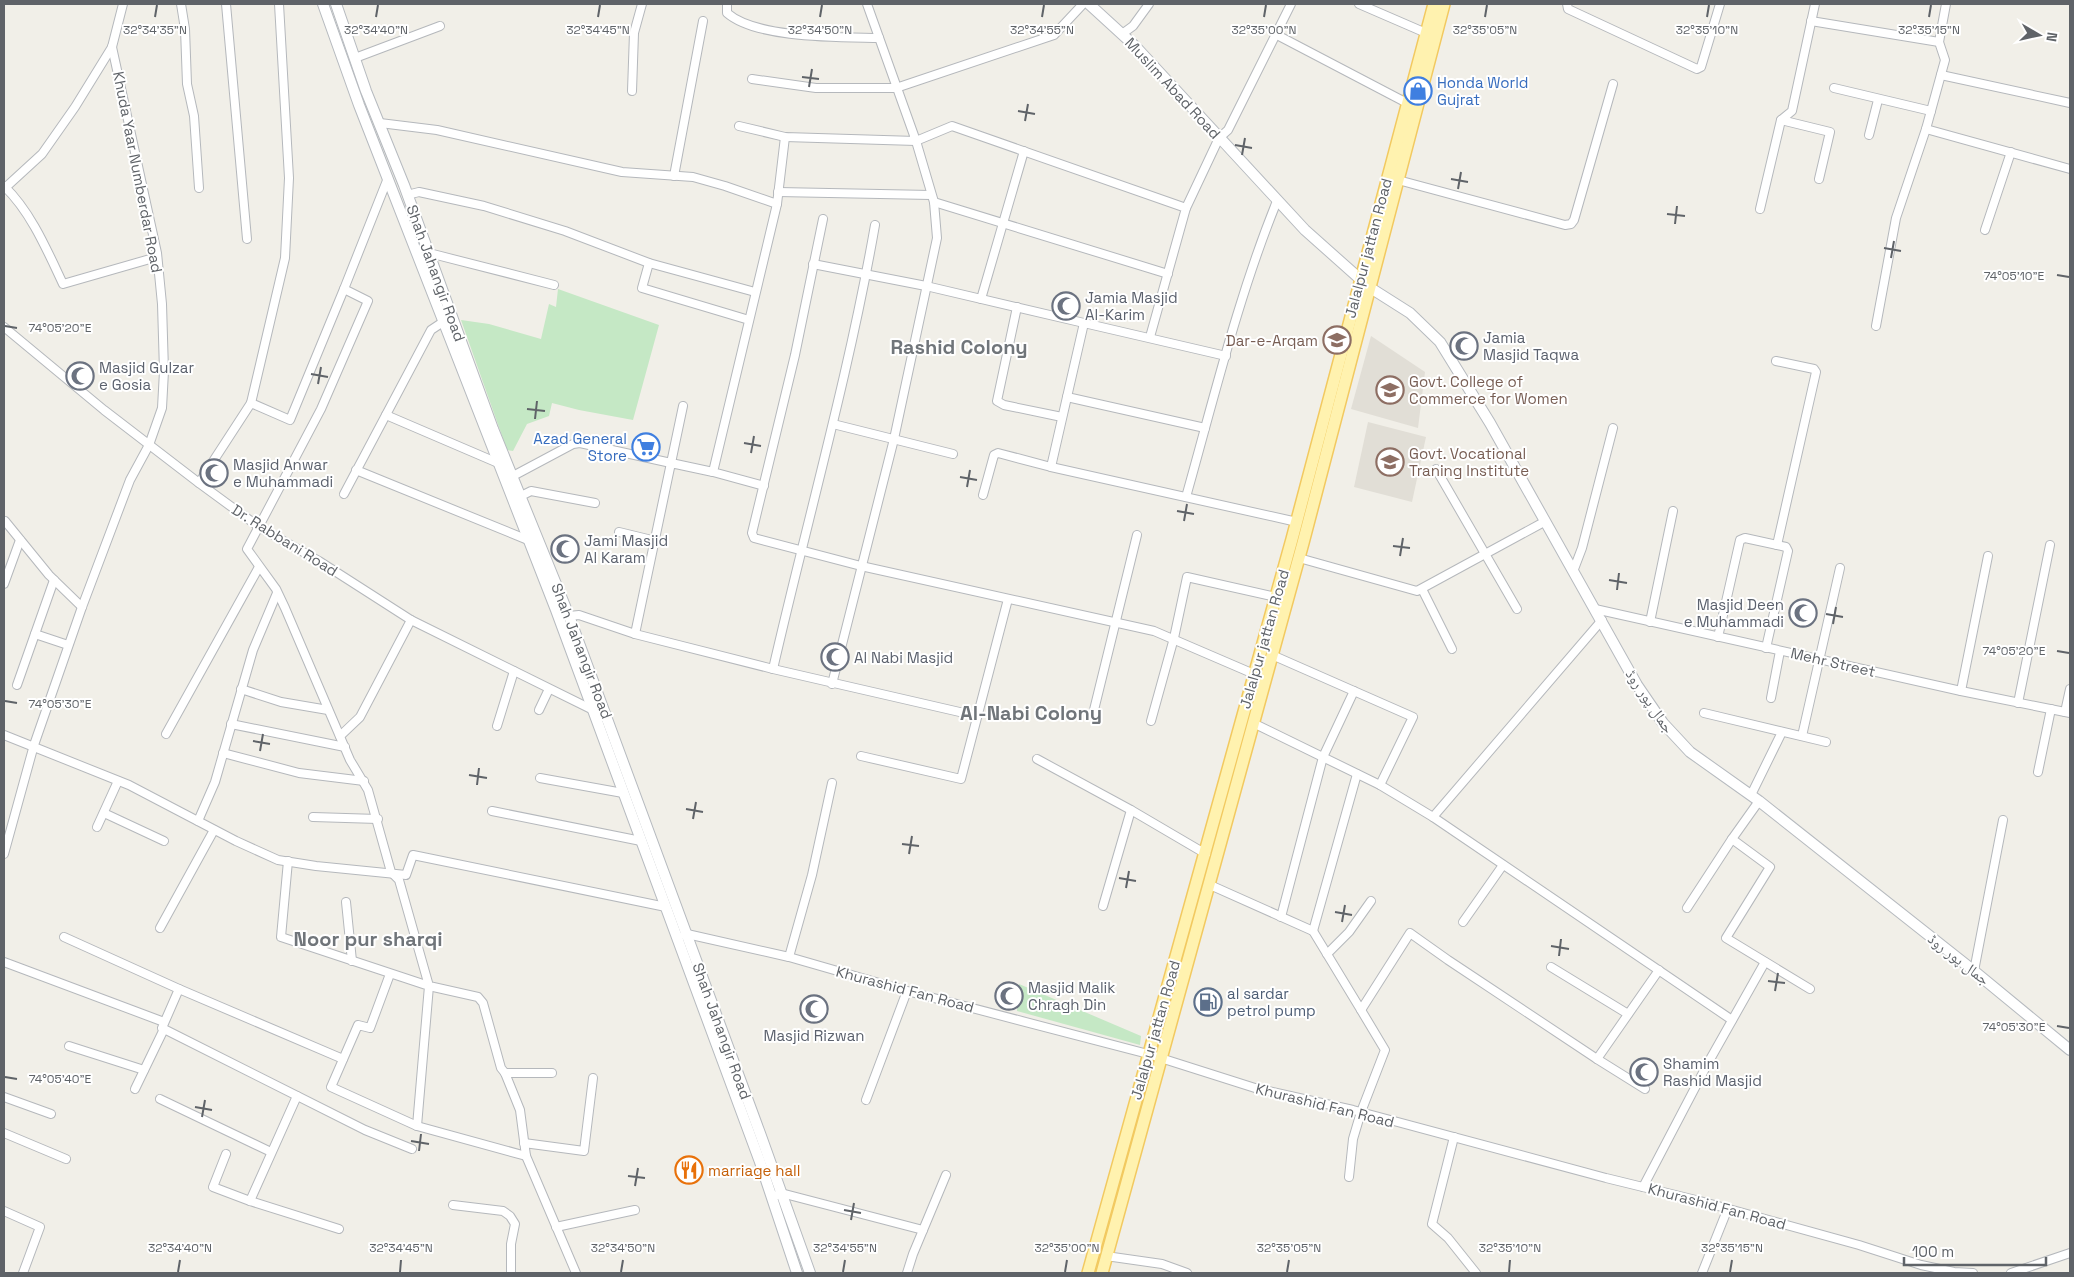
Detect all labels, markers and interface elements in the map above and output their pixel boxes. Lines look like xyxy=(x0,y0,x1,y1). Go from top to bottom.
north arrow xyxy=(2014,10,2064,60)
text: 32°34'35"N xyxy=(123,22,187,38)
text: 32°34'40"N xyxy=(344,22,408,38)
text: 32°34'45"N xyxy=(566,22,630,38)
text: 32°34'50"N xyxy=(788,22,852,38)
text: 32°34'55"N xyxy=(1010,22,1074,38)
text: 32°35'00"N xyxy=(1232,22,1296,38)
text: 32°35'05"N xyxy=(1453,22,1517,38)
text: 32°35'10"N xyxy=(1676,22,1738,38)
text: 32°35'15"N xyxy=(1898,22,1960,38)
text: N xyxy=(2042,31,2061,43)
street label: Muslim Abad Road xyxy=(1121,33,1225,143)
street label: Khuda Yaar Numberdar Road xyxy=(109,70,167,274)
place label: Honda World Gujrat xyxy=(1437,73,1529,109)
shop icon: Honda World Gujrat xyxy=(1403,76,1433,106)
street label: Jalalpur jattan Road xyxy=(1340,176,1396,320)
street label: Shah Jahangir Road xyxy=(402,202,470,344)
text: 74°05'10"E xyxy=(1984,268,2045,284)
place label: Jamia Masjid Al-Karim xyxy=(1085,288,1178,324)
mosque icon: Jamia Masjid Al-Karim xyxy=(1051,291,1081,321)
text: 74°05'20"E xyxy=(29,320,92,336)
school or university icon: Dar-e-Arqam xyxy=(1322,325,1352,355)
place label: Jamia Masjid Taqwa xyxy=(1483,328,1579,364)
place label: Dar-e-Arqam xyxy=(1226,331,1318,350)
mosque icon: Jamia Masjid Taqwa xyxy=(1449,331,1479,361)
district label: Rashid Colony xyxy=(890,334,1028,360)
place label: Masjid Gulzar e Gosia xyxy=(99,358,194,394)
mosque icon: Masjid Gulzar e Gosia xyxy=(65,361,95,391)
place label: Govt. College of Commerce for Women xyxy=(1409,372,1568,408)
school or university icon: Govt. College of Commerce for Women xyxy=(1375,375,1405,405)
place label: Azad General Store xyxy=(533,429,627,465)
supermarket icon: Azad General Store xyxy=(631,432,661,462)
place label: Govt. Vocational Traning Institute xyxy=(1409,444,1529,480)
school or university icon: Govt. Vocational Traning Institute xyxy=(1375,447,1405,477)
place label: Masjid Anwar e Muhammadi xyxy=(233,455,333,491)
mosque icon: Masjid Anwar e Muhammadi xyxy=(199,458,229,488)
street label: Dr. Rabbani Road xyxy=(228,500,342,580)
place label: Jami Masjid Al Karam xyxy=(584,531,668,567)
mosque icon: Jami Masjid Al Karam xyxy=(550,534,580,564)
street label: Jalalpur jattan Road xyxy=(1235,567,1293,711)
street label: Shah Jahangir Road xyxy=(547,580,617,722)
place label: Masjid Deen e Muhammadi xyxy=(1684,595,1784,631)
mosque icon: Masjid Deen e Muhammadi xyxy=(1788,598,1818,628)
mosque icon: Al Nabi Masjid xyxy=(820,642,850,672)
street label: Mehr Street xyxy=(1789,643,1877,681)
text: 74°05'20"E xyxy=(1983,643,2046,659)
place label: Al Nabi Masjid xyxy=(854,648,953,667)
street label: جمال پور روڈ xyxy=(1621,665,1679,738)
text: 74°05'30"E xyxy=(29,696,92,712)
district label: Al-Nabi Colony xyxy=(960,700,1102,726)
district label: Noor pur sharqi xyxy=(294,926,442,952)
street label: جمال پور روڈ xyxy=(1924,929,1994,990)
street label: Jalalpur jattan Road xyxy=(1126,958,1184,1102)
street label: Shah Jahangir Road xyxy=(688,960,756,1102)
street label: Khurashid Fan Road xyxy=(834,961,976,1017)
place label: Masjid Malik Chragh Din xyxy=(1028,978,1115,1014)
mosque icon: Masjid Malik Chragh Din xyxy=(994,981,1024,1011)
place label: al sardar petrol pump xyxy=(1227,984,1316,1020)
fuel station icon: al sardar petrol pump xyxy=(1193,987,1223,1017)
mosque icon: Masjid Rizwan xyxy=(799,994,829,1024)
text: 74°05'30"E xyxy=(1983,1019,2046,1035)
place label: Masjid Rizwan xyxy=(763,1026,865,1045)
place label: Shamim Rashid Masjid xyxy=(1663,1054,1762,1090)
mosque icon: Shamim Rashid Masjid xyxy=(1629,1057,1659,1087)
text: 74°05'40"E xyxy=(29,1071,92,1087)
street label: Khurashid Fan Road xyxy=(1254,1079,1396,1131)
restaurant icon: marriage hall xyxy=(674,1155,704,1185)
place label: marriage hall xyxy=(708,1161,800,1180)
street label: Khurashid Fan Road xyxy=(1646,1178,1788,1234)
scale bar xyxy=(1904,1234,2046,1266)
text: 32°34'40"N xyxy=(148,1240,212,1256)
text: 32°34'45"N xyxy=(369,1240,433,1256)
text: 32°34'50"N xyxy=(591,1240,655,1256)
text: 32°34'55"N xyxy=(813,1240,877,1256)
text: 32°35'00"N xyxy=(1035,1240,1099,1256)
text: 32°35'05"N xyxy=(1257,1240,1321,1256)
text: 32°35'10"N xyxy=(1479,1240,1541,1256)
text: 32°35'15"N xyxy=(1701,1240,1763,1256)
text: 100 m xyxy=(1912,1242,1954,1261)

